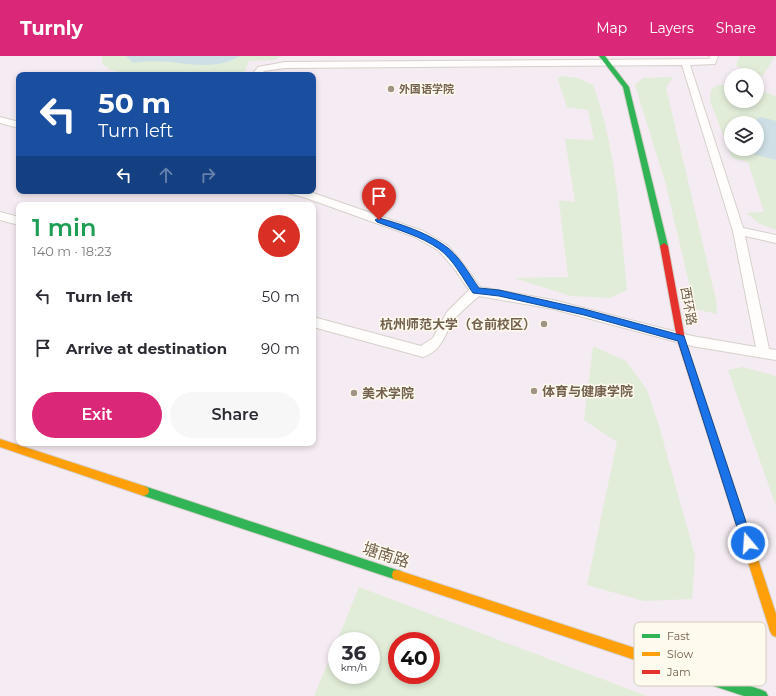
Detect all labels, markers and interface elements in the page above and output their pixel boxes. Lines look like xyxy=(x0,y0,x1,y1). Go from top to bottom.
text: Turnly xyxy=(20,17,83,40)
text: Map xyxy=(596,19,627,37)
text: Layers xyxy=(649,19,694,37)
text: Share xyxy=(716,19,756,37)
map controls xyxy=(724,68,764,156)
button: search xyxy=(724,68,764,108)
place label: 外国语学院 xyxy=(399,82,454,96)
marker: 外国语学院 xyxy=(386,84,396,94)
text: 50 m xyxy=(98,86,171,120)
icon: left xyxy=(32,88,84,140)
button: layers xyxy=(724,116,764,156)
text: Turn left xyxy=(98,120,173,142)
icon: left xyxy=(113,164,135,186)
icon: ahead xyxy=(155,164,177,186)
icon: right xyxy=(197,164,219,186)
pin xyxy=(362,179,396,220)
icon: arrive xyxy=(368,185,390,207)
text: 1 min xyxy=(32,213,96,242)
button: close xyxy=(258,215,300,257)
text: 140 m · 18:23 xyxy=(32,243,112,259)
icon: left xyxy=(32,285,54,307)
street label: 西环路 xyxy=(678,285,700,327)
text: Turn left xyxy=(66,287,133,306)
text: 50 m xyxy=(262,287,300,306)
place label: 杭州师范大学（仓前校区） xyxy=(380,316,536,332)
marker: 杭州师范大学（仓前校区） xyxy=(539,319,549,329)
icon: arrive xyxy=(32,337,54,359)
text: Arrive at destination xyxy=(66,339,227,358)
text: 90 m xyxy=(261,339,300,358)
place label: 体育与健康学院 xyxy=(542,383,633,399)
place label: 美术学院 xyxy=(362,385,414,401)
marker: 体育与健康学院 xyxy=(529,386,539,396)
marker: 美术学院 xyxy=(349,388,359,398)
button: Exit xyxy=(32,392,162,438)
button: Share xyxy=(170,392,300,438)
position arrow xyxy=(727,522,769,564)
street label: 塘南路 xyxy=(360,539,412,571)
legend xyxy=(634,622,766,686)
text: Fast xyxy=(667,629,691,643)
speed limit sign: 40 xyxy=(388,632,440,684)
text: 36 xyxy=(342,641,366,665)
text: Slow xyxy=(667,647,693,661)
text: km/h xyxy=(341,661,367,674)
text: Jam xyxy=(666,665,691,679)

